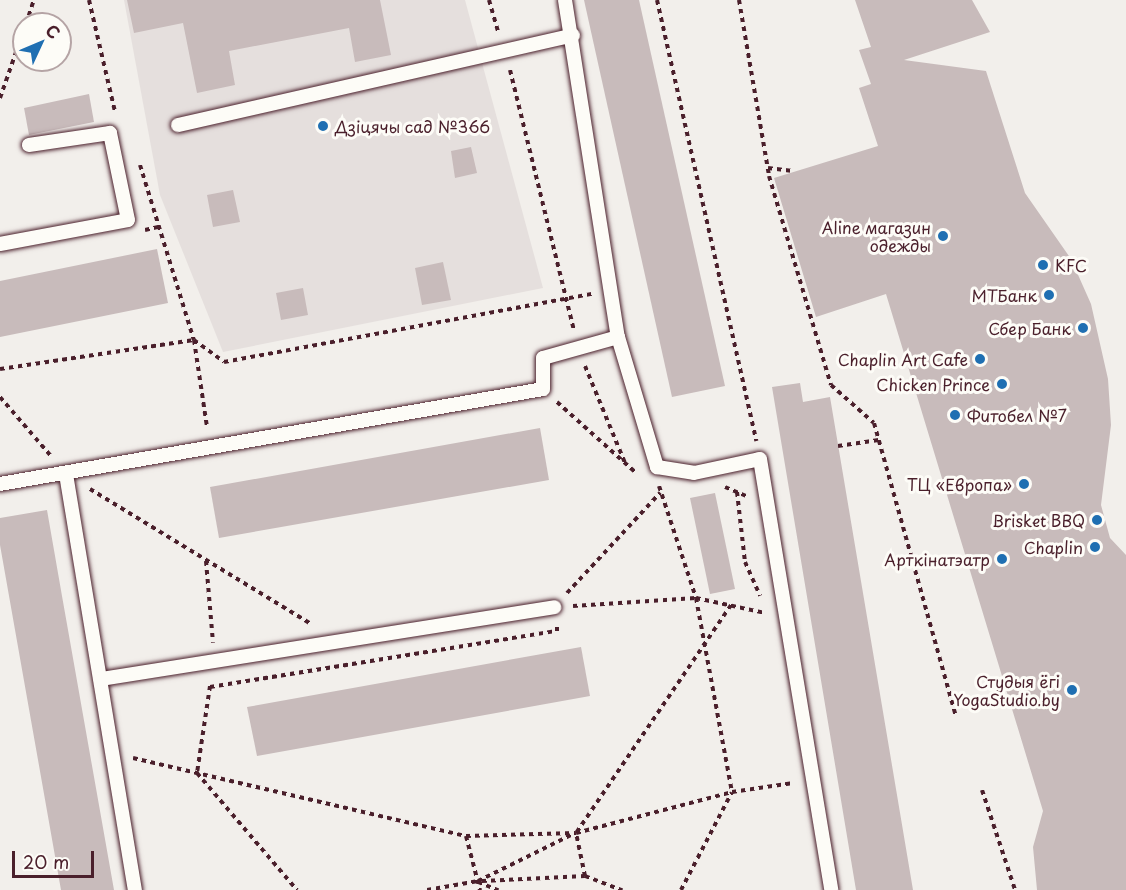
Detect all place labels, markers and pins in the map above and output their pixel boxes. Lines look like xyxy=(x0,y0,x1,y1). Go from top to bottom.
place label: Дзіцячы сад №366 xyxy=(335,116,491,136)
marker: Дзіцячы сад №366 xyxy=(316,119,330,133)
place label: Aline магазин одежды xyxy=(821,217,931,255)
marker: Aline магазин одежды xyxy=(936,229,950,243)
place label: KFC xyxy=(1055,255,1087,275)
marker: KFC xyxy=(1036,258,1050,272)
place label: МТБанк xyxy=(971,285,1037,305)
marker: МТБанк xyxy=(1042,288,1056,302)
place label: Сбер Банк xyxy=(988,318,1071,338)
marker: Сбер Банк xyxy=(1076,321,1090,335)
place label: Chaplin Art Cafe xyxy=(836,349,968,369)
marker: Chaplin Art Cafe xyxy=(973,352,987,366)
place label: Chicken Prince xyxy=(875,374,990,394)
marker: Chicken Prince xyxy=(995,377,1009,391)
place label: Фитобел №7 xyxy=(967,405,1067,425)
marker: Фитобел №7 xyxy=(948,408,962,422)
place label: ТЦ «Европа» xyxy=(906,474,1012,494)
marker: ТЦ «Европа» xyxy=(1017,477,1031,491)
place label: Brisket BBQ xyxy=(990,510,1085,530)
marker: Brisket BBQ xyxy=(1090,513,1104,527)
place label: Chaplin xyxy=(1024,537,1083,557)
marker: Chaplin xyxy=(1088,540,1102,554)
place label: Арткінатэатр xyxy=(884,549,990,569)
marker: Арткінатэатр xyxy=(995,552,1009,566)
place label: Студыя ёгі YogaStudio.by xyxy=(953,671,1060,709)
marker: Студыя ёгі YogaStudio.by xyxy=(1065,683,1079,697)

